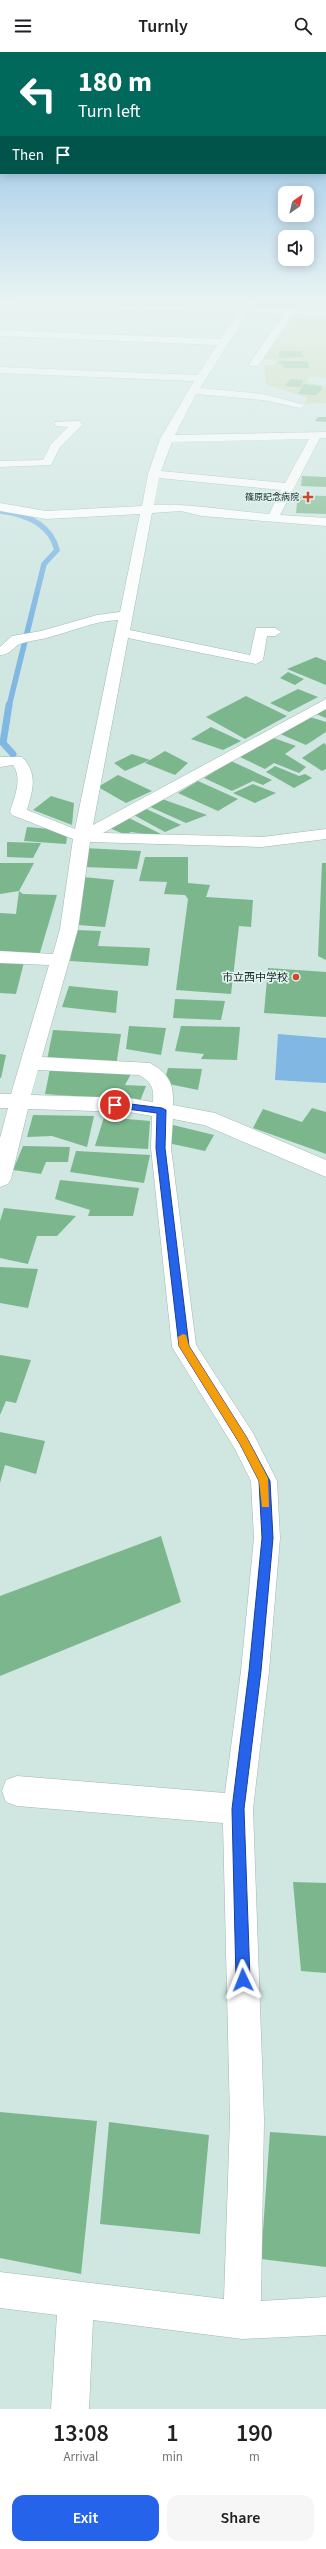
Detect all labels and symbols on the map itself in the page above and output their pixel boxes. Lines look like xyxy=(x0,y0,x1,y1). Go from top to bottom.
north arrow xyxy=(278,186,314,222)
place label: 篠原記念病院 xyxy=(245,491,299,504)
marker: 篠原記念病院 xyxy=(302,491,314,503)
place label: 市立西中学校 xyxy=(222,970,288,985)
marker: 市立西中学校 xyxy=(291,972,301,982)
pin xyxy=(98,1088,132,1122)
position arrow xyxy=(222,1959,264,2001)

